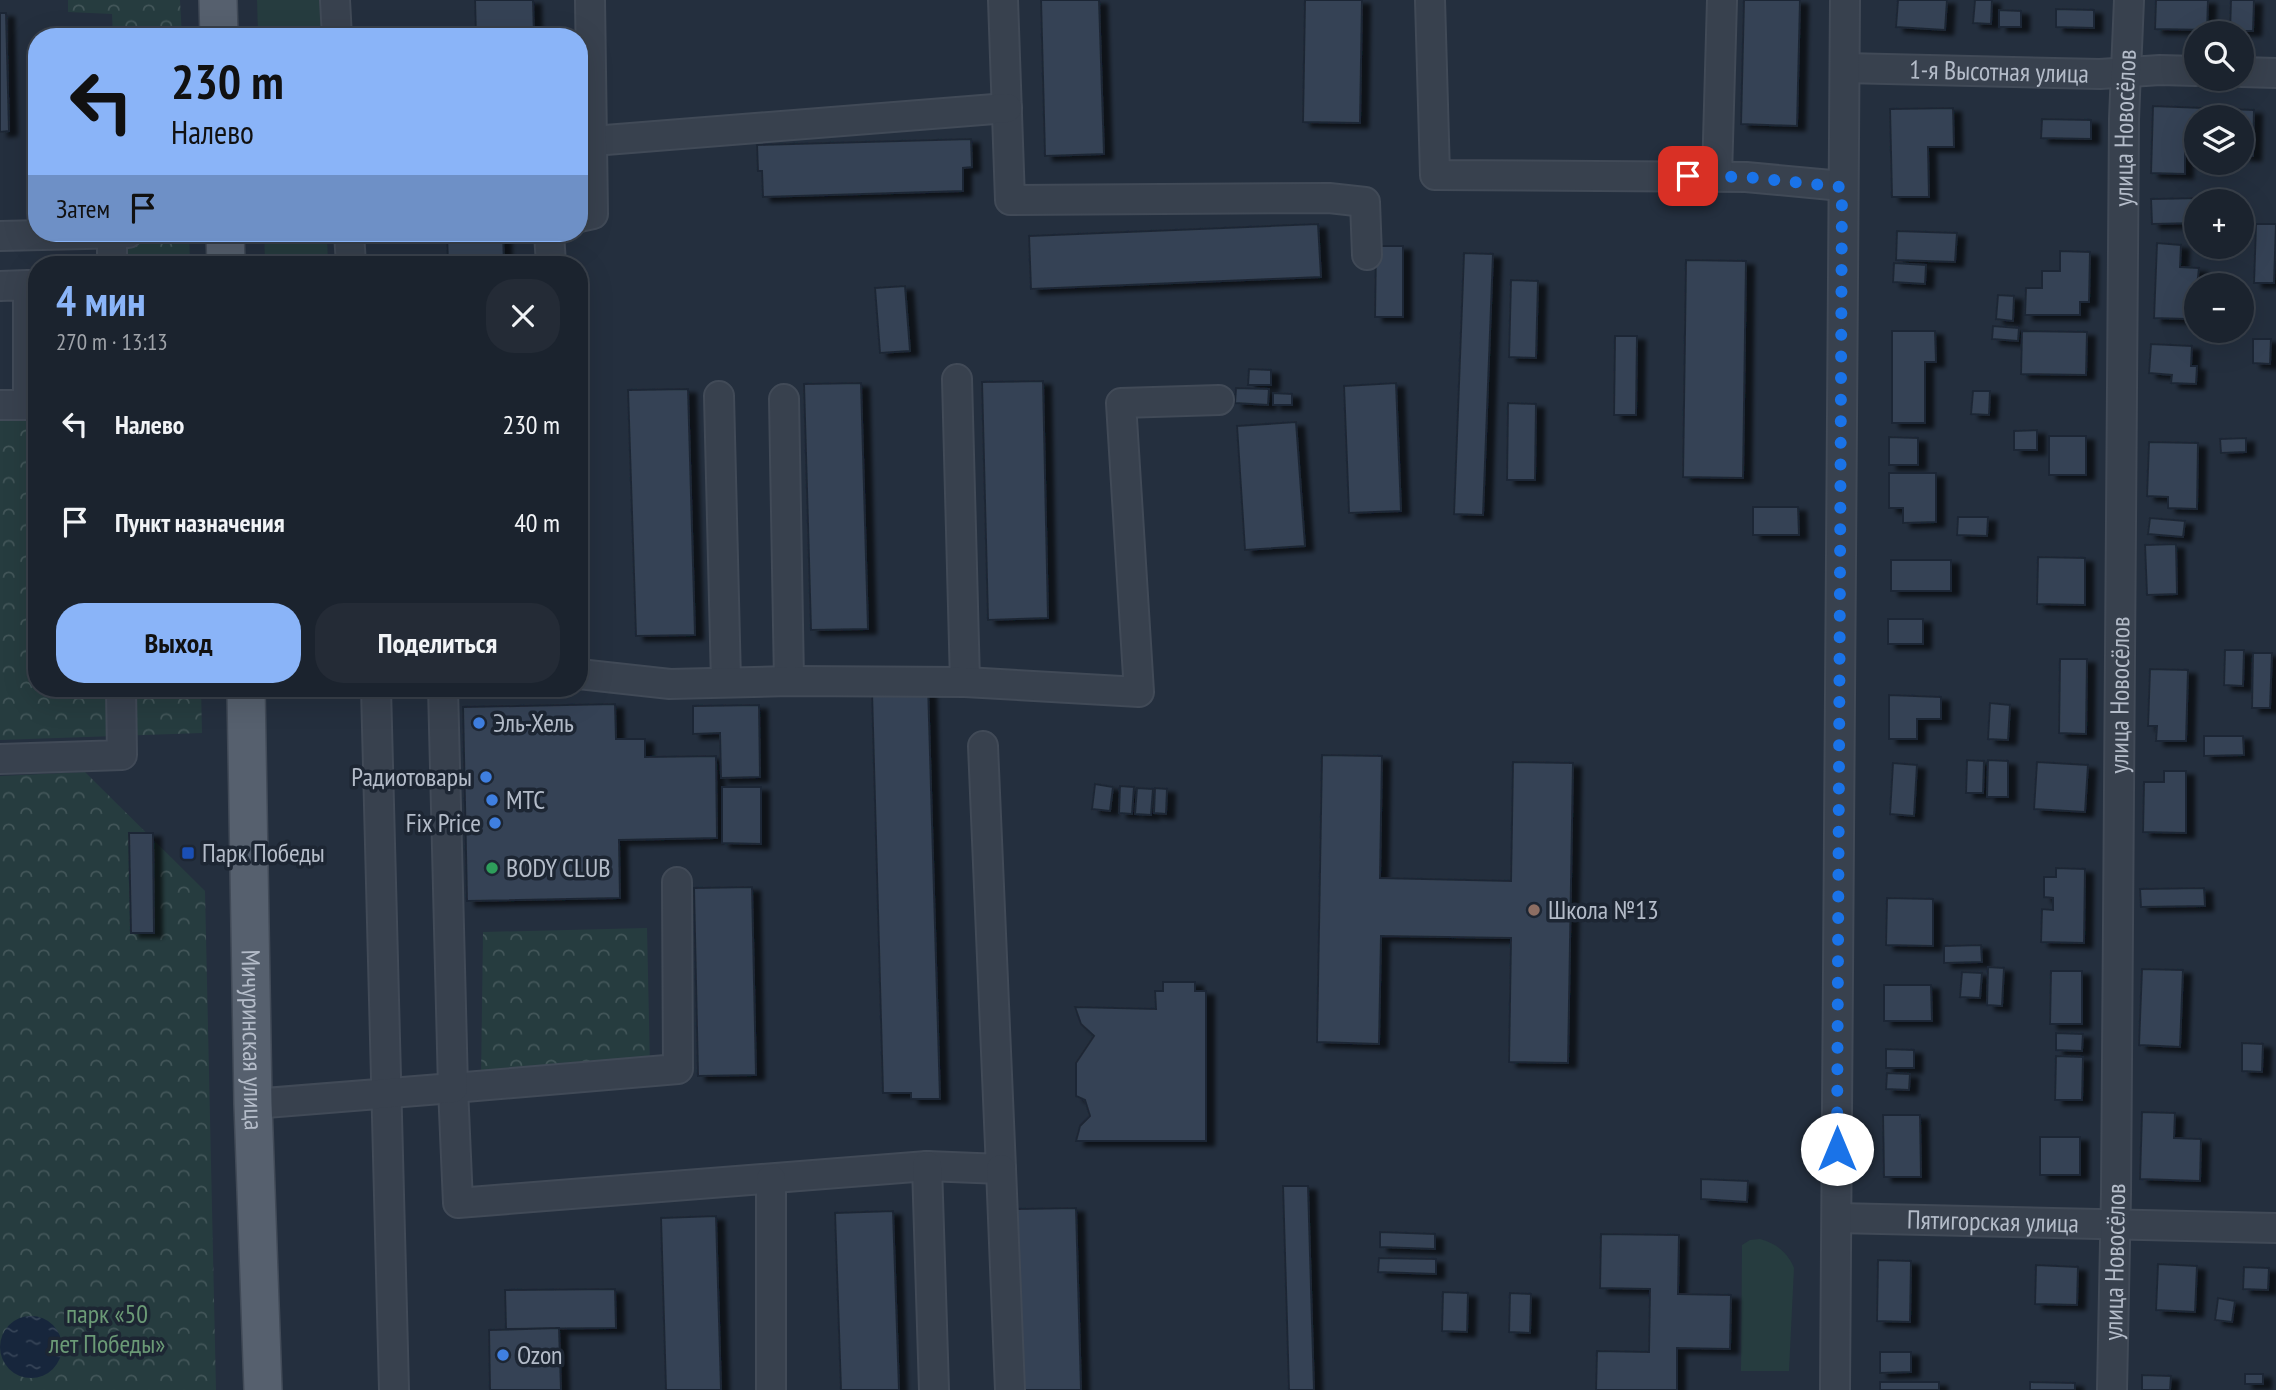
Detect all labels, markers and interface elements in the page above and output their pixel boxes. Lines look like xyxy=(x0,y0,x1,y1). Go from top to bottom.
map controls xyxy=(2184,21,2254,343)
button: search xyxy=(2184,21,2254,91)
text: 230 m xyxy=(171,49,284,113)
street label: улица Новосёлов xyxy=(2106,49,2143,207)
street label: 1-я Высотная улица xyxy=(1909,53,2089,90)
icon: left xyxy=(56,56,147,147)
button: layers xyxy=(2184,105,2254,175)
text: Налево xyxy=(171,111,254,153)
pin xyxy=(1658,146,1718,206)
icon: arrive xyxy=(1669,157,1707,195)
icon: arrive xyxy=(124,189,162,227)
button: + xyxy=(2184,189,2254,259)
text: Затем xyxy=(56,192,110,225)
text: 4 мин xyxy=(56,273,146,328)
button: − xyxy=(2184,273,2254,343)
button: close xyxy=(486,279,560,353)
text: 270 m · 13:13 xyxy=(56,327,168,356)
icon: left xyxy=(56,405,94,443)
text: Налево xyxy=(115,408,184,441)
text: 230 m xyxy=(502,408,560,441)
icon: arrive xyxy=(56,503,94,541)
text: Пункт назначения xyxy=(115,506,285,539)
text: 40 m xyxy=(514,506,560,539)
button: Выход xyxy=(56,603,301,683)
button: Поделиться xyxy=(315,603,560,683)
street label: улица Новосёлов xyxy=(2102,616,2136,774)
place label: Эль-Хель xyxy=(493,706,574,739)
marker: Эль-Хель xyxy=(471,715,487,731)
place label: Радиотовары xyxy=(351,760,472,793)
marker: Радиотовары xyxy=(478,769,494,785)
place label: МТС xyxy=(506,783,545,816)
marker: МТС xyxy=(484,792,500,808)
place label: Fix Price xyxy=(406,806,481,839)
marker: Fix Price xyxy=(487,815,503,831)
place label: Парк Победы xyxy=(202,836,325,869)
marker: Парк Победы xyxy=(180,845,196,861)
place label: BODY CLUB xyxy=(506,851,611,884)
marker: BODY CLUB xyxy=(484,860,500,876)
place label: Школа №13 xyxy=(1548,893,1659,926)
marker: Школа №13 xyxy=(1526,902,1542,918)
street label: Мичуринская улица xyxy=(234,949,271,1131)
position arrow xyxy=(1800,1112,1874,1186)
street label: улица Новосёлов xyxy=(2096,1183,2132,1341)
street label: Пятигорская улица xyxy=(1907,1203,2079,1240)
park label: парк «50 лет Победы» xyxy=(48,1297,165,1360)
place label: Ozon xyxy=(517,1338,563,1371)
marker: Ozon xyxy=(495,1347,511,1363)

